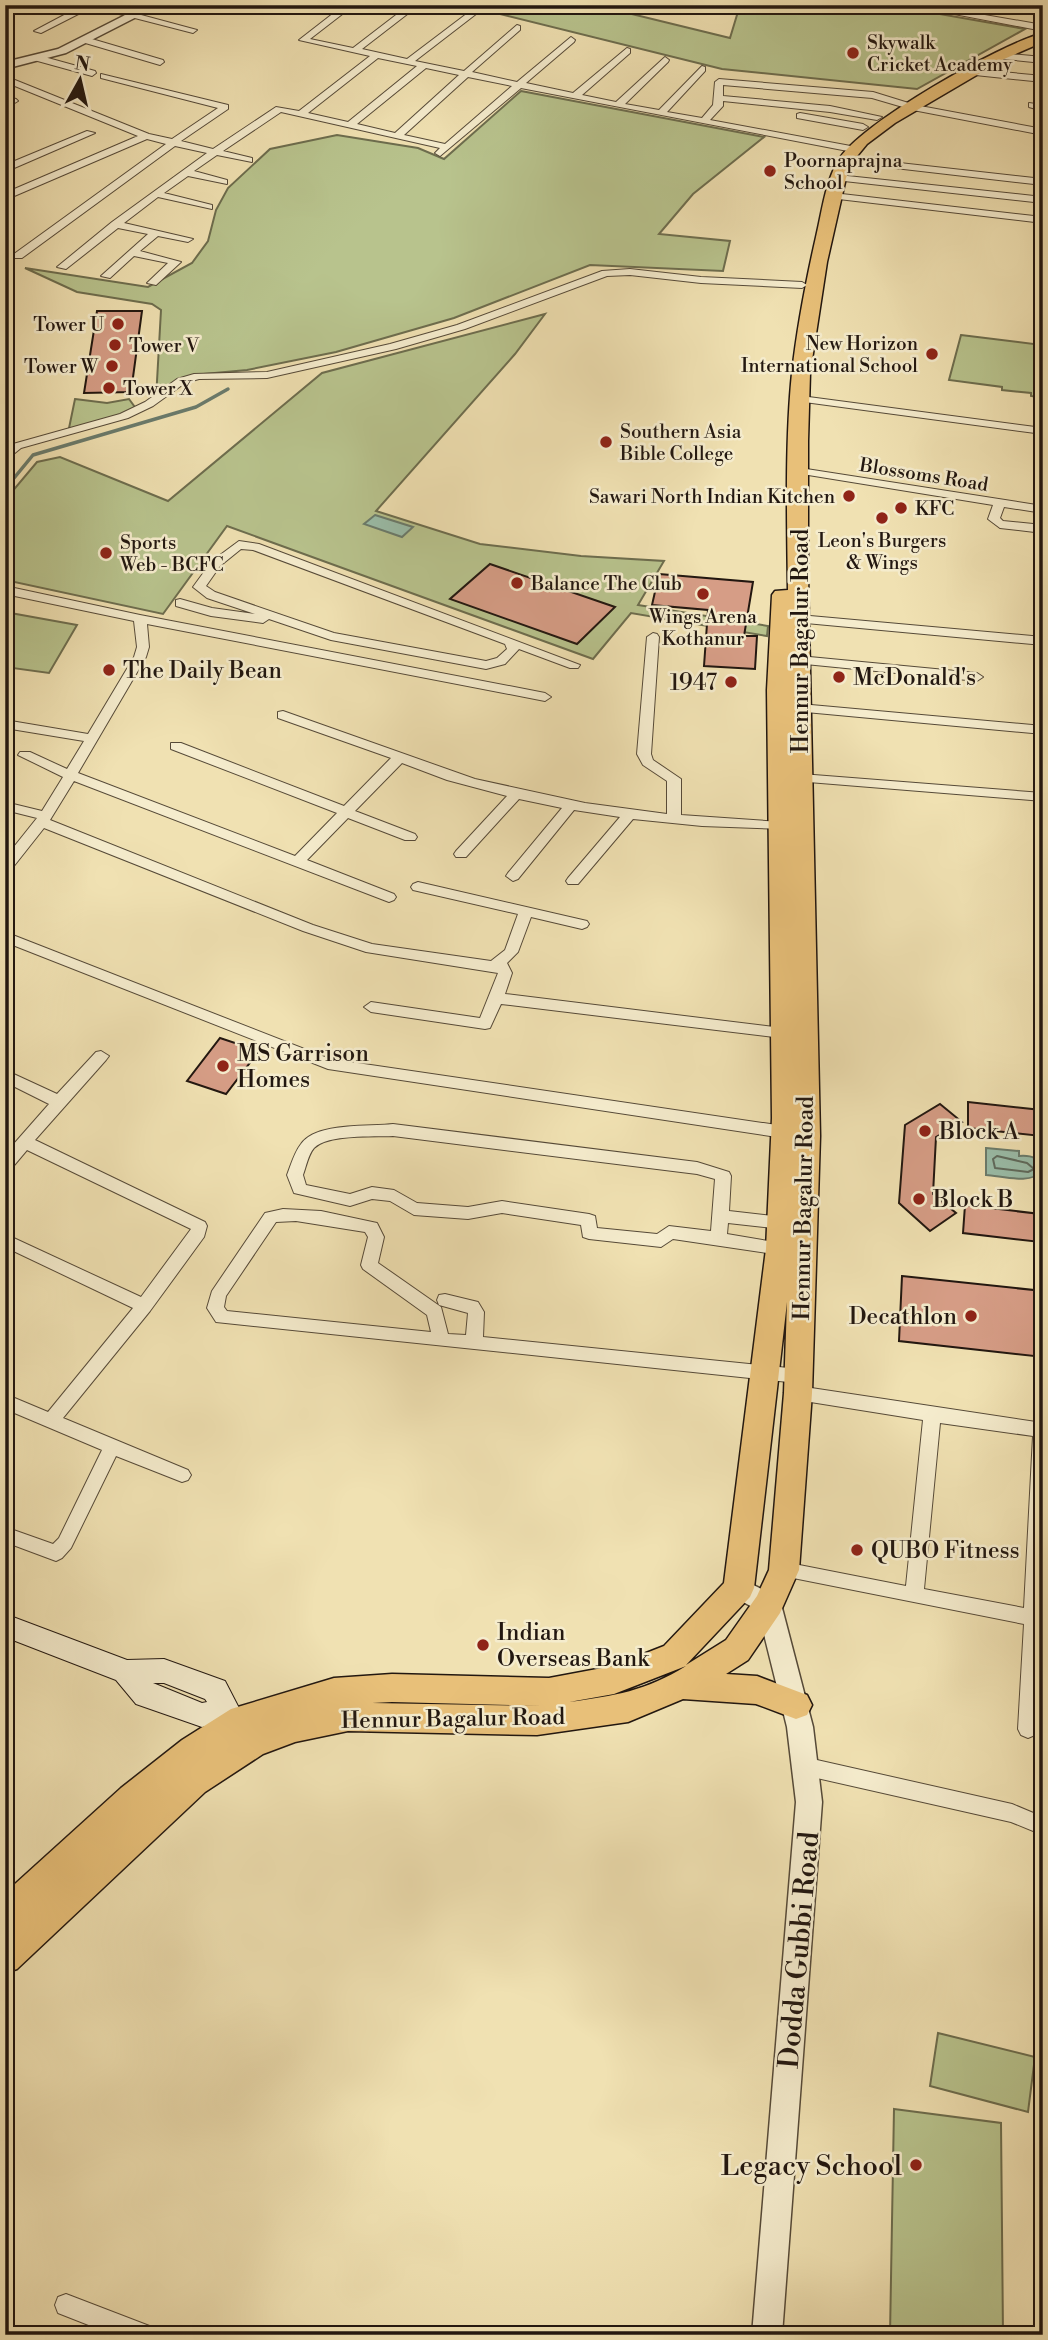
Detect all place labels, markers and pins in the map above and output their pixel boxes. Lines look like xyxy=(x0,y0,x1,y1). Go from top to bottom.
place label: Skywalk Cricket Academy xyxy=(867,31,1013,77)
marker: Skywalk Cricket Academy xyxy=(845,45,861,61)
place label: Poornaprajna School xyxy=(784,149,903,195)
marker: Poornaprajna School xyxy=(762,163,778,179)
place label: Tower U xyxy=(33,313,104,337)
marker: Tower U xyxy=(110,316,126,332)
place label: New Horizon International School xyxy=(741,332,918,378)
place label: Tower V xyxy=(129,334,200,358)
marker: Tower V xyxy=(107,337,123,353)
marker: New Horizon International School xyxy=(924,346,940,362)
place label: Tower W xyxy=(24,355,99,379)
marker: Tower W xyxy=(104,358,120,374)
place label: Tower X xyxy=(123,377,194,401)
marker: Tower X xyxy=(101,380,117,396)
place label: Southern Asia Bible College xyxy=(619,420,742,466)
marker: Southern Asia Bible College xyxy=(598,434,614,450)
place label: Sawari North Indian Kitchen xyxy=(589,485,835,509)
marker: Sawari North Indian Kitchen xyxy=(841,488,857,504)
place label: KFC xyxy=(915,497,954,521)
marker: KFC xyxy=(893,500,909,516)
marker: Leon's Burgers & Wings xyxy=(874,510,890,526)
place label: Leon's Burgers & Wings xyxy=(818,529,946,575)
place label: Sports Web - BCFC xyxy=(119,531,224,577)
marker: Sports Web - BCFC xyxy=(98,545,114,561)
place label: Balance The Club xyxy=(530,572,682,596)
marker: Balance The Club xyxy=(509,575,525,591)
marker: Wings Arena Kothanur xyxy=(695,586,711,602)
place label: Wings Arena Kothanur xyxy=(648,605,757,651)
place label: The Daily Bean xyxy=(123,657,282,685)
marker: The Daily Bean xyxy=(101,662,117,678)
place label: McDonald's xyxy=(853,664,976,692)
place label: 1947 xyxy=(670,669,717,697)
marker: McDonald's xyxy=(831,669,847,685)
marker: 1947 xyxy=(723,674,739,690)
place label: MS Garrison Homes xyxy=(237,1040,369,1094)
marker: MS Garrison Homes xyxy=(215,1058,231,1074)
place label: Block A xyxy=(938,1118,1020,1146)
marker: Block A xyxy=(917,1123,933,1139)
place label: Block B xyxy=(932,1186,1013,1214)
marker: Block B xyxy=(911,1191,927,1207)
place label: Decathlon xyxy=(849,1303,957,1331)
marker: Decathlon xyxy=(963,1308,979,1324)
place label: QUBO Fitness xyxy=(871,1537,1020,1565)
marker: QUBO Fitness xyxy=(849,1542,865,1558)
place label: Indian Overseas Bank xyxy=(497,1619,650,1673)
marker: Indian Overseas Bank xyxy=(475,1637,491,1653)
place label: Legacy School xyxy=(721,2149,902,2184)
marker: Legacy School xyxy=(908,2157,924,2173)

